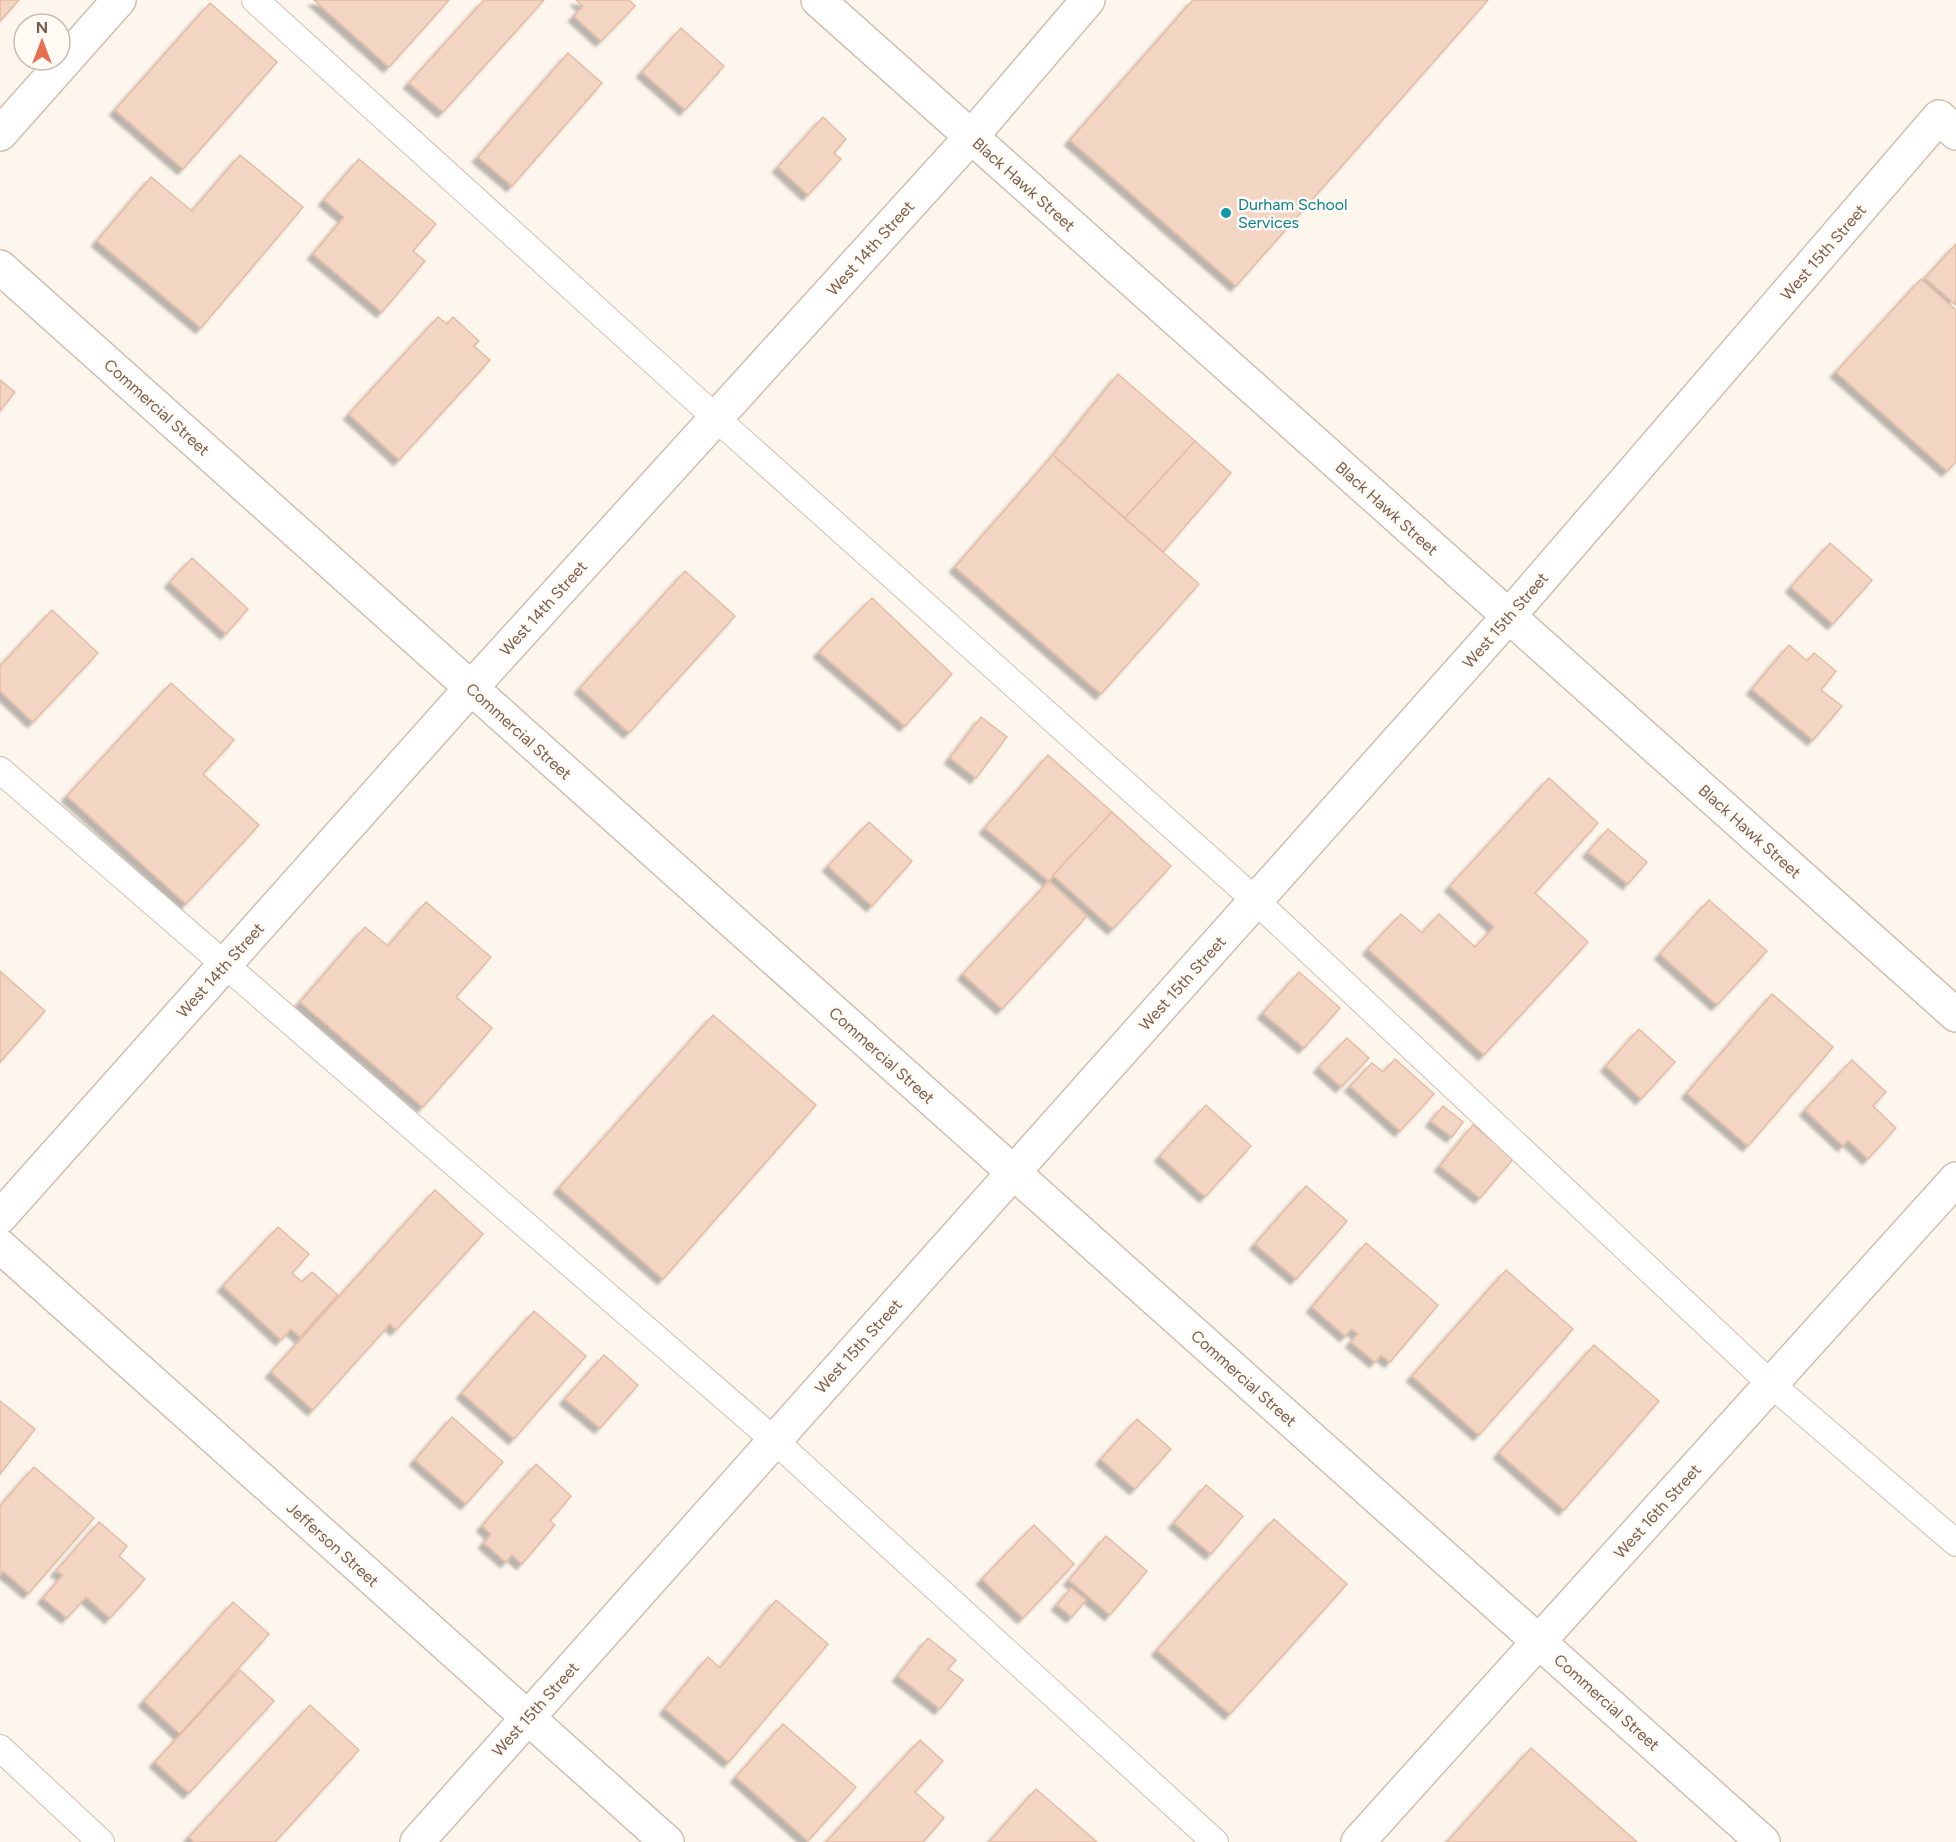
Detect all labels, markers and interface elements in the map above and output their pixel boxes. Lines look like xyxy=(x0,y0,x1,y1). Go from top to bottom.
north arrow xyxy=(12,12,72,72)
text: N xyxy=(36,18,48,37)
street label: Black Hawk Street xyxy=(969,134,1079,235)
place label: Durham School Services xyxy=(1238,195,1348,232)
street label: West 14th Street xyxy=(823,197,918,300)
street label: West 15th Street xyxy=(1777,201,1870,304)
marker: Durham School Services xyxy=(1219,206,1233,220)
street label: Commercial Street xyxy=(100,355,213,460)
street label: Black Hawk Street xyxy=(1332,458,1442,559)
street label: West 14th Street xyxy=(496,557,591,660)
street label: West 15th Street xyxy=(1459,569,1552,672)
street label: Commercial Street xyxy=(462,679,575,784)
street label: Black Hawk Street xyxy=(1695,781,1805,882)
street label: West 14th Street xyxy=(173,919,268,1022)
street label: West 15th Street xyxy=(1135,932,1230,1034)
street label: Commercial Street xyxy=(825,1003,938,1108)
street label: West 15th Street xyxy=(811,1295,906,1397)
street label: Commercial Street xyxy=(1187,1326,1300,1431)
street label: West 16th Street xyxy=(1610,1460,1705,1562)
street label: Jefferson Street xyxy=(283,1498,383,1591)
street label: Commercial Street xyxy=(1550,1650,1663,1755)
street label: West 15th Street xyxy=(488,1658,583,1760)

